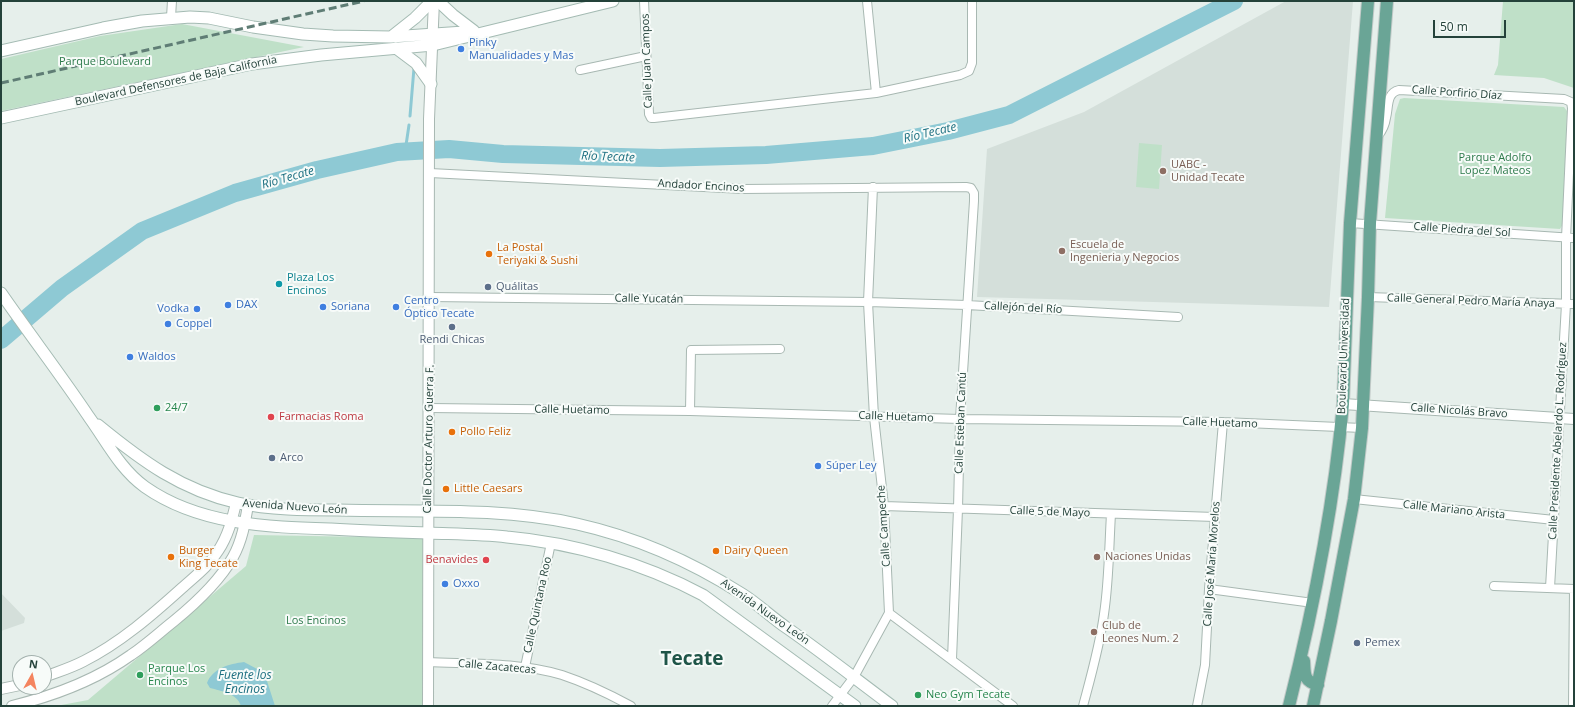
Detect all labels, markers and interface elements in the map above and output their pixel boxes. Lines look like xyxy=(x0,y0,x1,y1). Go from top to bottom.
scale bar xyxy=(1435,12,1508,38)
street label: Calle Juan Campos xyxy=(639,13,655,109)
text: 50 m xyxy=(1440,18,1468,35)
place label: Pinky Manualidades y Mas xyxy=(469,36,574,62)
marker: Pinky Manualidades y Mas xyxy=(456,44,466,54)
street label: Boulevard Defensores de Baja California xyxy=(74,53,278,109)
park label: Parque Boulevard xyxy=(59,55,151,69)
street label: Calle Porfirio Díaz xyxy=(1411,83,1503,103)
water label: Río Tecate xyxy=(902,120,958,146)
water label: Río Tecate xyxy=(581,149,635,165)
park label: Parque Adolfo Lopez Mateos xyxy=(1458,151,1532,177)
place label: UABC - Unidad Tecate xyxy=(1171,158,1245,184)
water label: Río Tecate xyxy=(260,164,316,192)
marker: UABC - Unidad Tecate xyxy=(1158,166,1168,176)
street label: Andador Encinos xyxy=(657,177,745,195)
street label: Calle Piedra del Sol xyxy=(1413,220,1511,240)
place label: Escuela de Ingenieria y Negocios xyxy=(1070,238,1179,264)
place label: La Postal Teriyaki & Sushi xyxy=(497,241,578,267)
marker: Escuela de Ingenieria y Negocios xyxy=(1057,246,1067,256)
marker: La Postal Teriyaki & Sushi xyxy=(484,249,494,259)
place label: Plaza Los Encinos xyxy=(287,271,334,297)
marker: Plaza Los Encinos xyxy=(274,279,284,289)
place label: Quálitas xyxy=(496,280,538,294)
marker: Quálitas xyxy=(483,282,493,292)
street label: Calle General Pedro María Anaya xyxy=(1387,291,1555,311)
street label: Calle Yucatán xyxy=(615,292,683,306)
place label: Centro Óptico Tecate xyxy=(404,294,474,320)
place label: DAX xyxy=(236,298,257,312)
street label: Boulevard Universidad xyxy=(1335,298,1353,414)
street label: Callejón del Río xyxy=(983,299,1063,317)
marker: DAX xyxy=(223,300,233,310)
place label: Soriana xyxy=(331,300,370,314)
place label: Vodka xyxy=(157,302,189,316)
marker: Soriana xyxy=(318,302,328,312)
marker: Centro Óptico Tecate xyxy=(391,302,401,312)
marker: Vodka xyxy=(192,304,202,314)
place label: Coppel xyxy=(176,317,212,331)
marker: Coppel xyxy=(163,319,173,329)
marker: Rendi Chicas xyxy=(447,322,457,332)
place label: Rendi Chicas xyxy=(419,333,485,347)
street label: Calle Presidente Abelardo L. Rodríguez xyxy=(1546,342,1570,540)
place label: Waldos xyxy=(138,350,176,364)
marker: Waldos xyxy=(125,352,135,362)
street label: Calle Doctor Arturo Guerra F. xyxy=(421,364,437,514)
street label: Calle Esteban Cantú xyxy=(953,372,969,474)
place label: 24/7 xyxy=(165,401,188,415)
street label: Calle Nicolás Bravo xyxy=(1410,401,1508,421)
marker: 24/7 xyxy=(152,403,162,413)
street label: Calle Huetamo xyxy=(534,403,610,417)
street label: Calle Huetamo xyxy=(858,409,934,425)
place label: Farmacias Roma xyxy=(279,410,364,424)
marker: Farmacias Roma xyxy=(266,412,276,422)
street label: Calle Huetamo xyxy=(1182,415,1258,431)
place label: Pollo Feliz xyxy=(460,425,511,439)
marker: Pollo Feliz xyxy=(447,427,457,437)
place label: Arco xyxy=(280,451,303,465)
marker: Arco xyxy=(267,453,277,463)
place label: Súper Ley xyxy=(826,459,876,473)
marker: Súper Ley xyxy=(813,461,823,471)
place label: Little Caesars xyxy=(454,482,522,496)
marker: Little Caesars xyxy=(441,484,451,494)
street label: Calle Campeche xyxy=(875,485,893,567)
street label: Avenida Nuevo León xyxy=(242,497,348,517)
street label: Calle Mariano Arista xyxy=(1402,498,1506,522)
street label: Calle José María Morelos xyxy=(1201,501,1223,627)
street label: Calle 5 de Mayo xyxy=(1009,504,1091,520)
place label: Burger King Tecate xyxy=(179,544,238,570)
place label: Dairy Queen xyxy=(724,544,788,558)
marker: Dairy Queen xyxy=(711,546,721,556)
place label: Naciones Unidas xyxy=(1105,550,1191,564)
marker: Burger King Tecate xyxy=(166,552,176,562)
marker: Naciones Unidas xyxy=(1092,552,1102,562)
place label: Benavides xyxy=(425,553,478,567)
marker: Benavides xyxy=(481,555,491,565)
street label: Calle Quintana Roo xyxy=(521,556,555,654)
street label: Avenida Nuevo León xyxy=(718,576,812,648)
place label: Oxxo xyxy=(453,577,480,591)
marker: Oxxo xyxy=(440,579,450,589)
park label: Los Encinos xyxy=(286,614,346,628)
place label: Club de Leones Num. 2 xyxy=(1102,619,1179,645)
marker: Club de Leones Num. 2 xyxy=(1089,627,1099,637)
place label: Pemex xyxy=(1365,636,1400,650)
marker: Pemex xyxy=(1352,638,1362,648)
district label: Tecate xyxy=(661,649,723,671)
north arrow xyxy=(12,655,52,695)
text: N xyxy=(28,656,39,672)
street label: Calle Zacatecas xyxy=(458,657,536,677)
place label: Parque Los Encinos xyxy=(148,662,205,688)
water label: Fuente los Encinos xyxy=(218,669,272,697)
marker: Parque Los Encinos xyxy=(135,670,145,680)
place label: Neo Gym Tecate xyxy=(926,688,1010,702)
marker: Neo Gym Tecate xyxy=(913,690,923,700)

